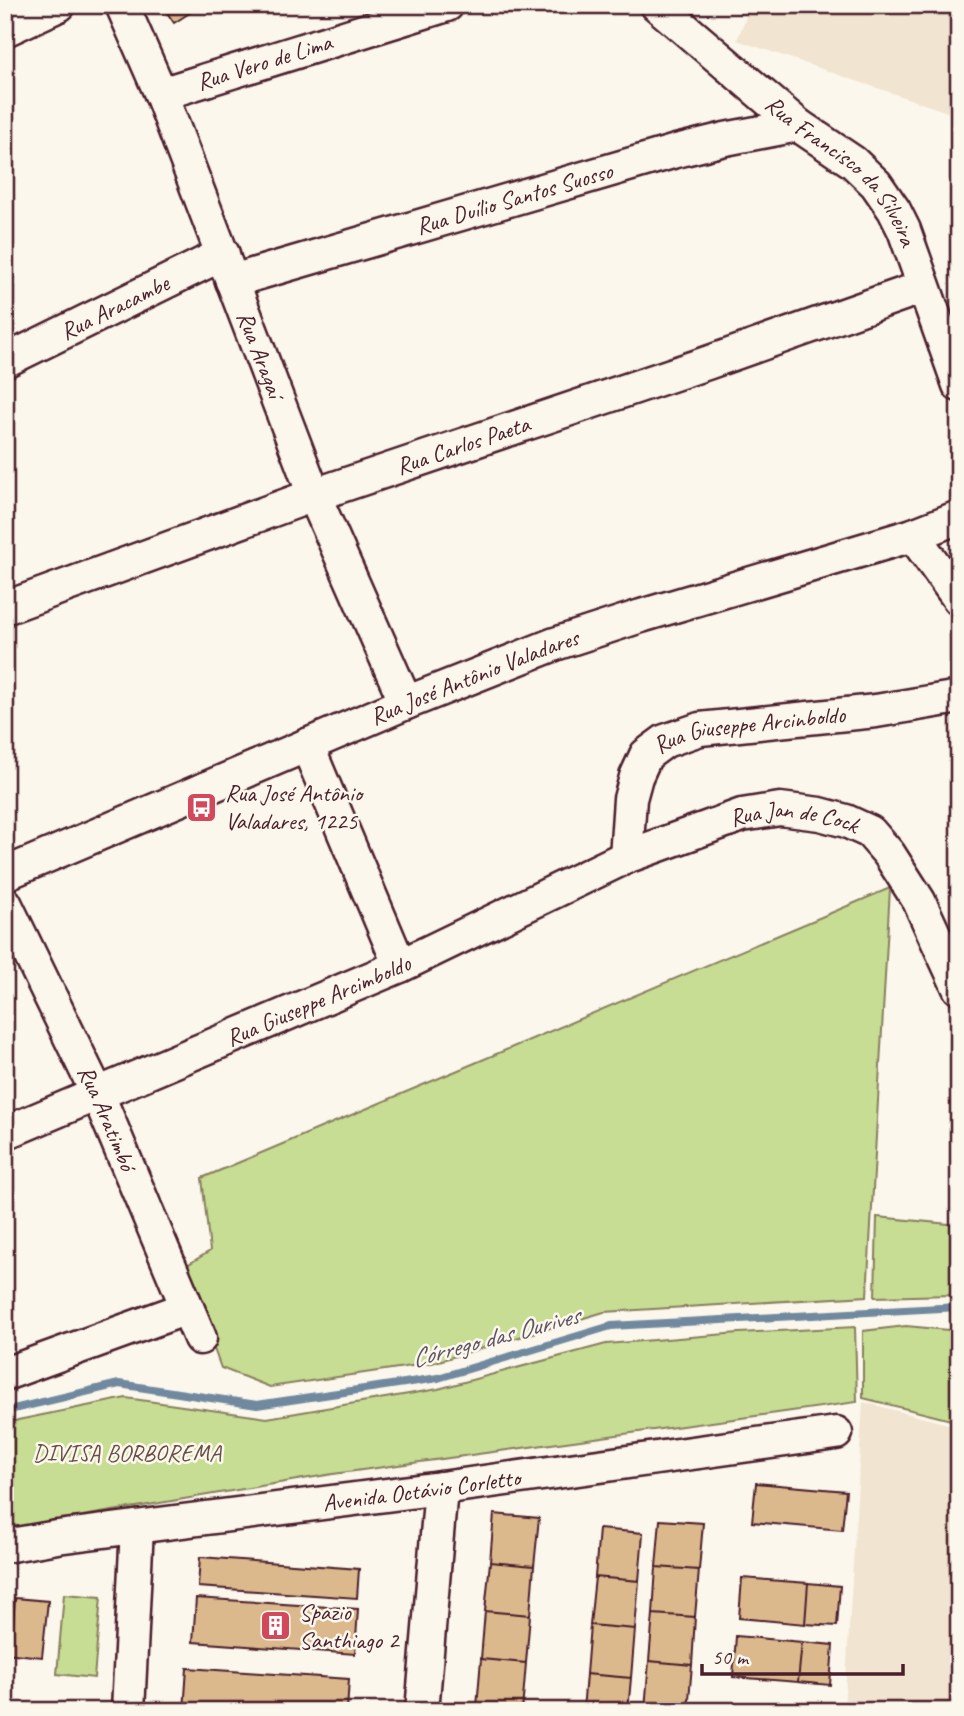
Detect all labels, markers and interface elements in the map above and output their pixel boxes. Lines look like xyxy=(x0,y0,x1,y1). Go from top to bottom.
street label: Rua Vero de Lima xyxy=(193,26,337,97)
street label: Rua Francisco da Silveira xyxy=(759,89,924,251)
street label: Rua Duílio Santos Suosso xyxy=(412,155,617,241)
street label: Rua Aracambe xyxy=(55,267,176,347)
street label: Rua Aragaí xyxy=(230,307,292,406)
street label: Rua Carlos Paeta xyxy=(392,408,535,481)
street label: Rua José Antônio Valadares xyxy=(365,622,584,732)
street label: Rua Giuseppe Arcinboldo xyxy=(646,699,848,760)
place label: Rua José Antônio Valadares, 1225 xyxy=(225,778,364,836)
bus stop icon: Rua José Antônio Valadares, 1225 xyxy=(185,790,219,824)
street label: Rua Jan de Cock xyxy=(725,793,866,841)
street label: Rua Giuseppe Arcimboldo xyxy=(221,948,417,1053)
street label: Rua Aratimbó xyxy=(71,1060,144,1178)
water label: Córrego das Ourives xyxy=(408,1298,586,1375)
park label: DIVISA BORBOREMA xyxy=(33,1438,222,1468)
street label: Avenida Octávio Corletto xyxy=(321,1462,524,1518)
place label: Spazio Santhiago 2 xyxy=(299,1597,401,1655)
building icon: Spazio Santhiago 2 xyxy=(259,1609,293,1643)
scale bar xyxy=(702,1632,903,1676)
text: 50 m xyxy=(712,1644,750,1670)

